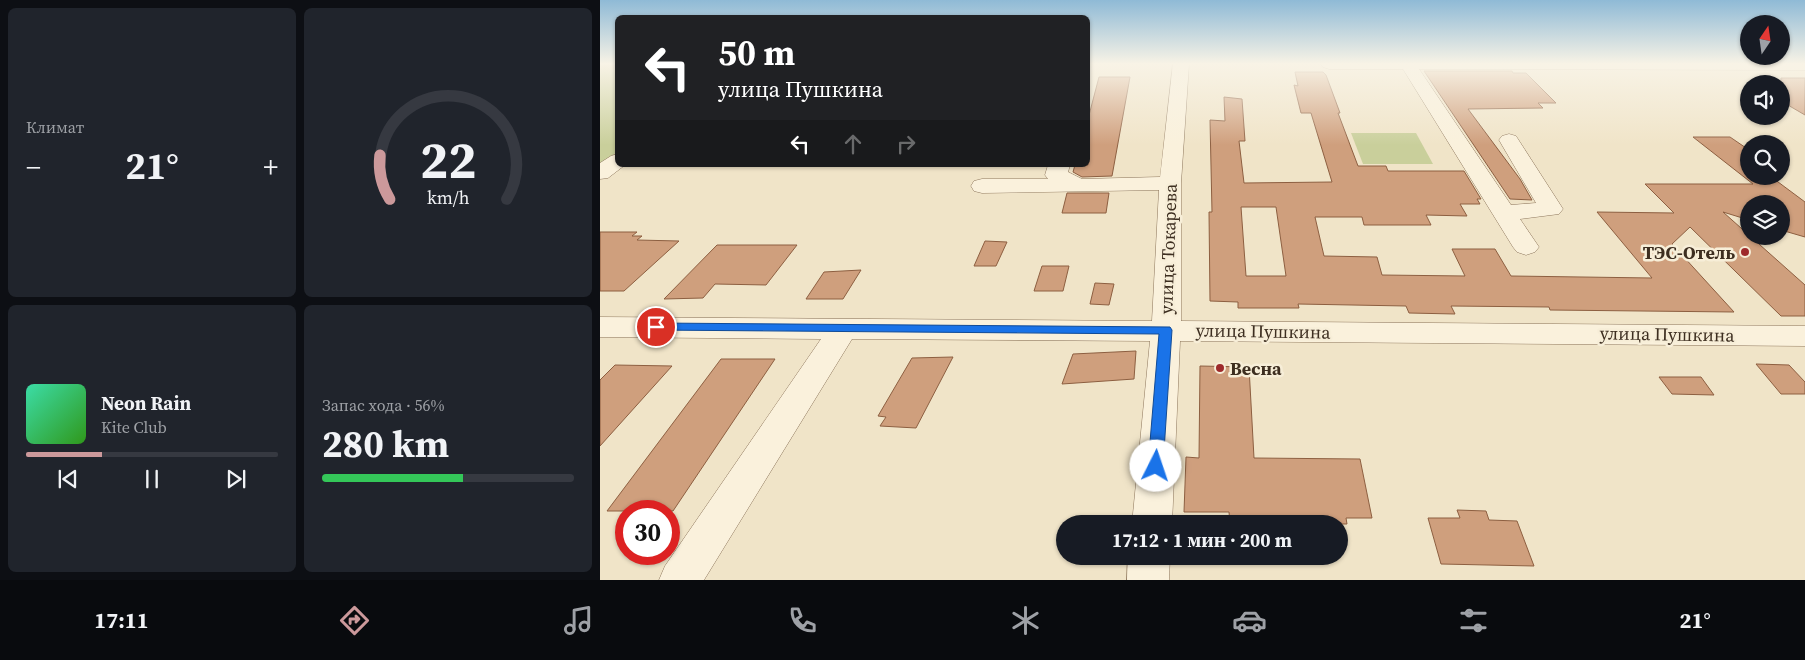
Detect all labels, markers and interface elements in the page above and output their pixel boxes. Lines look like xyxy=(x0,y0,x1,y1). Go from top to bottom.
north arrow xyxy=(1740,15,1790,65)
map controls xyxy=(1740,15,1790,245)
text: 50 m xyxy=(718,29,795,77)
icon: left xyxy=(635,35,700,100)
text: улица Пушкина xyxy=(718,74,883,104)
button: sound xyxy=(1740,75,1790,125)
text: Климат xyxy=(26,116,84,138)
text: 22 xyxy=(420,124,476,195)
icon: left xyxy=(786,130,814,158)
icon: ahead xyxy=(839,130,867,158)
icon: right xyxy=(892,130,920,158)
button: search xyxy=(1740,135,1790,185)
text: 21° xyxy=(125,140,179,192)
text: − xyxy=(26,148,41,186)
text: + xyxy=(263,148,278,186)
street label: улица Токарева xyxy=(1153,182,1183,315)
text: km/h xyxy=(427,185,470,210)
button: layers xyxy=(1740,195,1790,245)
place label: ТЭС-Отель xyxy=(1643,240,1735,265)
marker: ТЭС-Отель xyxy=(1739,246,1751,258)
pin xyxy=(635,306,677,348)
icon: arrive xyxy=(642,313,670,341)
street label: улица Пушкина xyxy=(1195,317,1332,345)
street label: улица Пушкина xyxy=(1599,320,1736,348)
place label: Весна xyxy=(1230,356,1282,381)
marker: Весна xyxy=(1214,362,1226,374)
text: Neon Rain xyxy=(101,390,191,416)
text: Запас хода · 56% xyxy=(322,394,445,416)
text: Kite Club xyxy=(101,416,167,438)
text: 280 km xyxy=(322,418,449,470)
position arrow xyxy=(1129,439,1181,491)
icon: previous xyxy=(54,465,82,493)
icon: pause xyxy=(138,465,166,493)
icon: next xyxy=(222,465,250,493)
speed limit sign: 30 xyxy=(615,500,680,565)
text: 17:12 · 1 мин · 200 m xyxy=(1112,527,1292,553)
icon: directions xyxy=(337,603,372,638)
icon: music xyxy=(561,603,596,638)
icon: phone xyxy=(785,603,820,638)
icon: climate xyxy=(1008,603,1043,638)
icon: car xyxy=(1232,603,1267,638)
icon: filters xyxy=(1456,603,1491,638)
text: 17:11 xyxy=(94,605,149,635)
text: 21° xyxy=(1680,605,1711,635)

